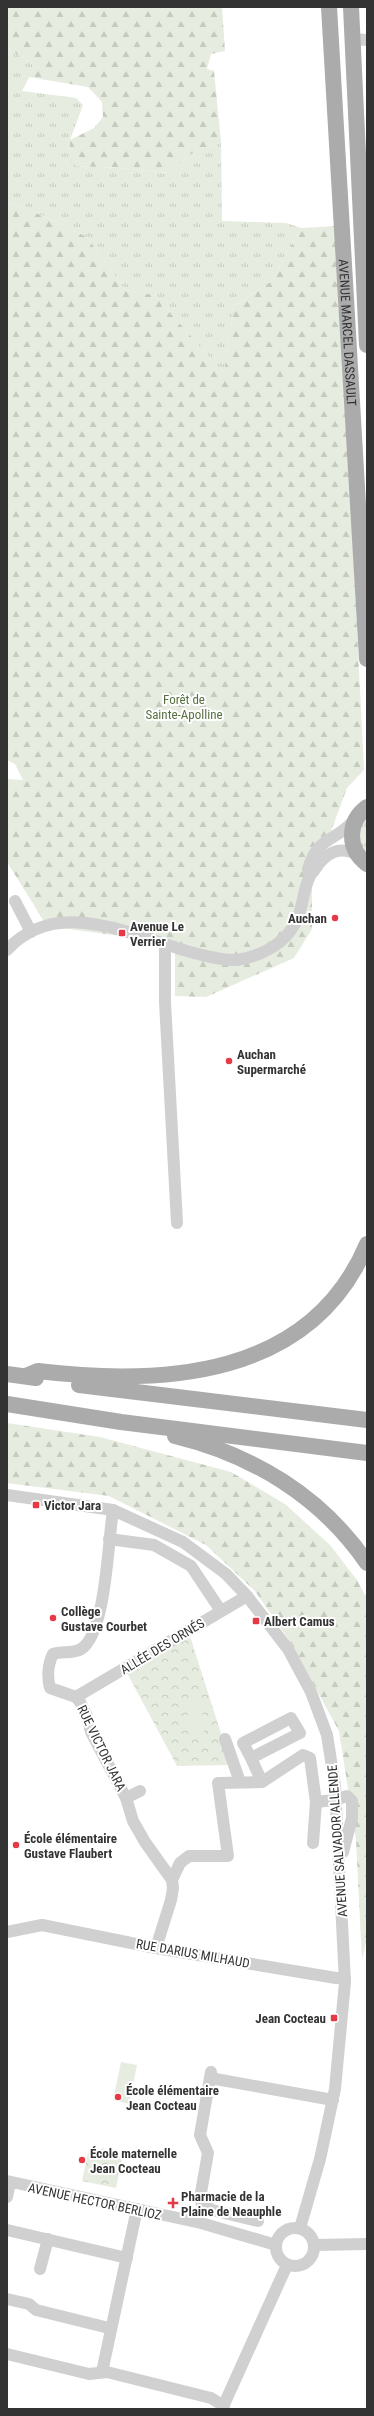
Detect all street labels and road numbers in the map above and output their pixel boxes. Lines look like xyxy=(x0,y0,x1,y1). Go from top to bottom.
street label: AVENUE MARCEL DASSAULT xyxy=(336,259,359,407)
street label: ALLÉE DES ORNÉS xyxy=(118,1615,207,1677)
street label: RUE VICTOR JARA xyxy=(74,1703,129,1794)
street label: AVENUE SALVADOR ALLENDE xyxy=(325,1764,350,1918)
street label: RUE DARIUS MILHAUD xyxy=(135,1936,251,1971)
street label: AVENUE HECTOR BERLIOZ xyxy=(27,2180,163,2223)

